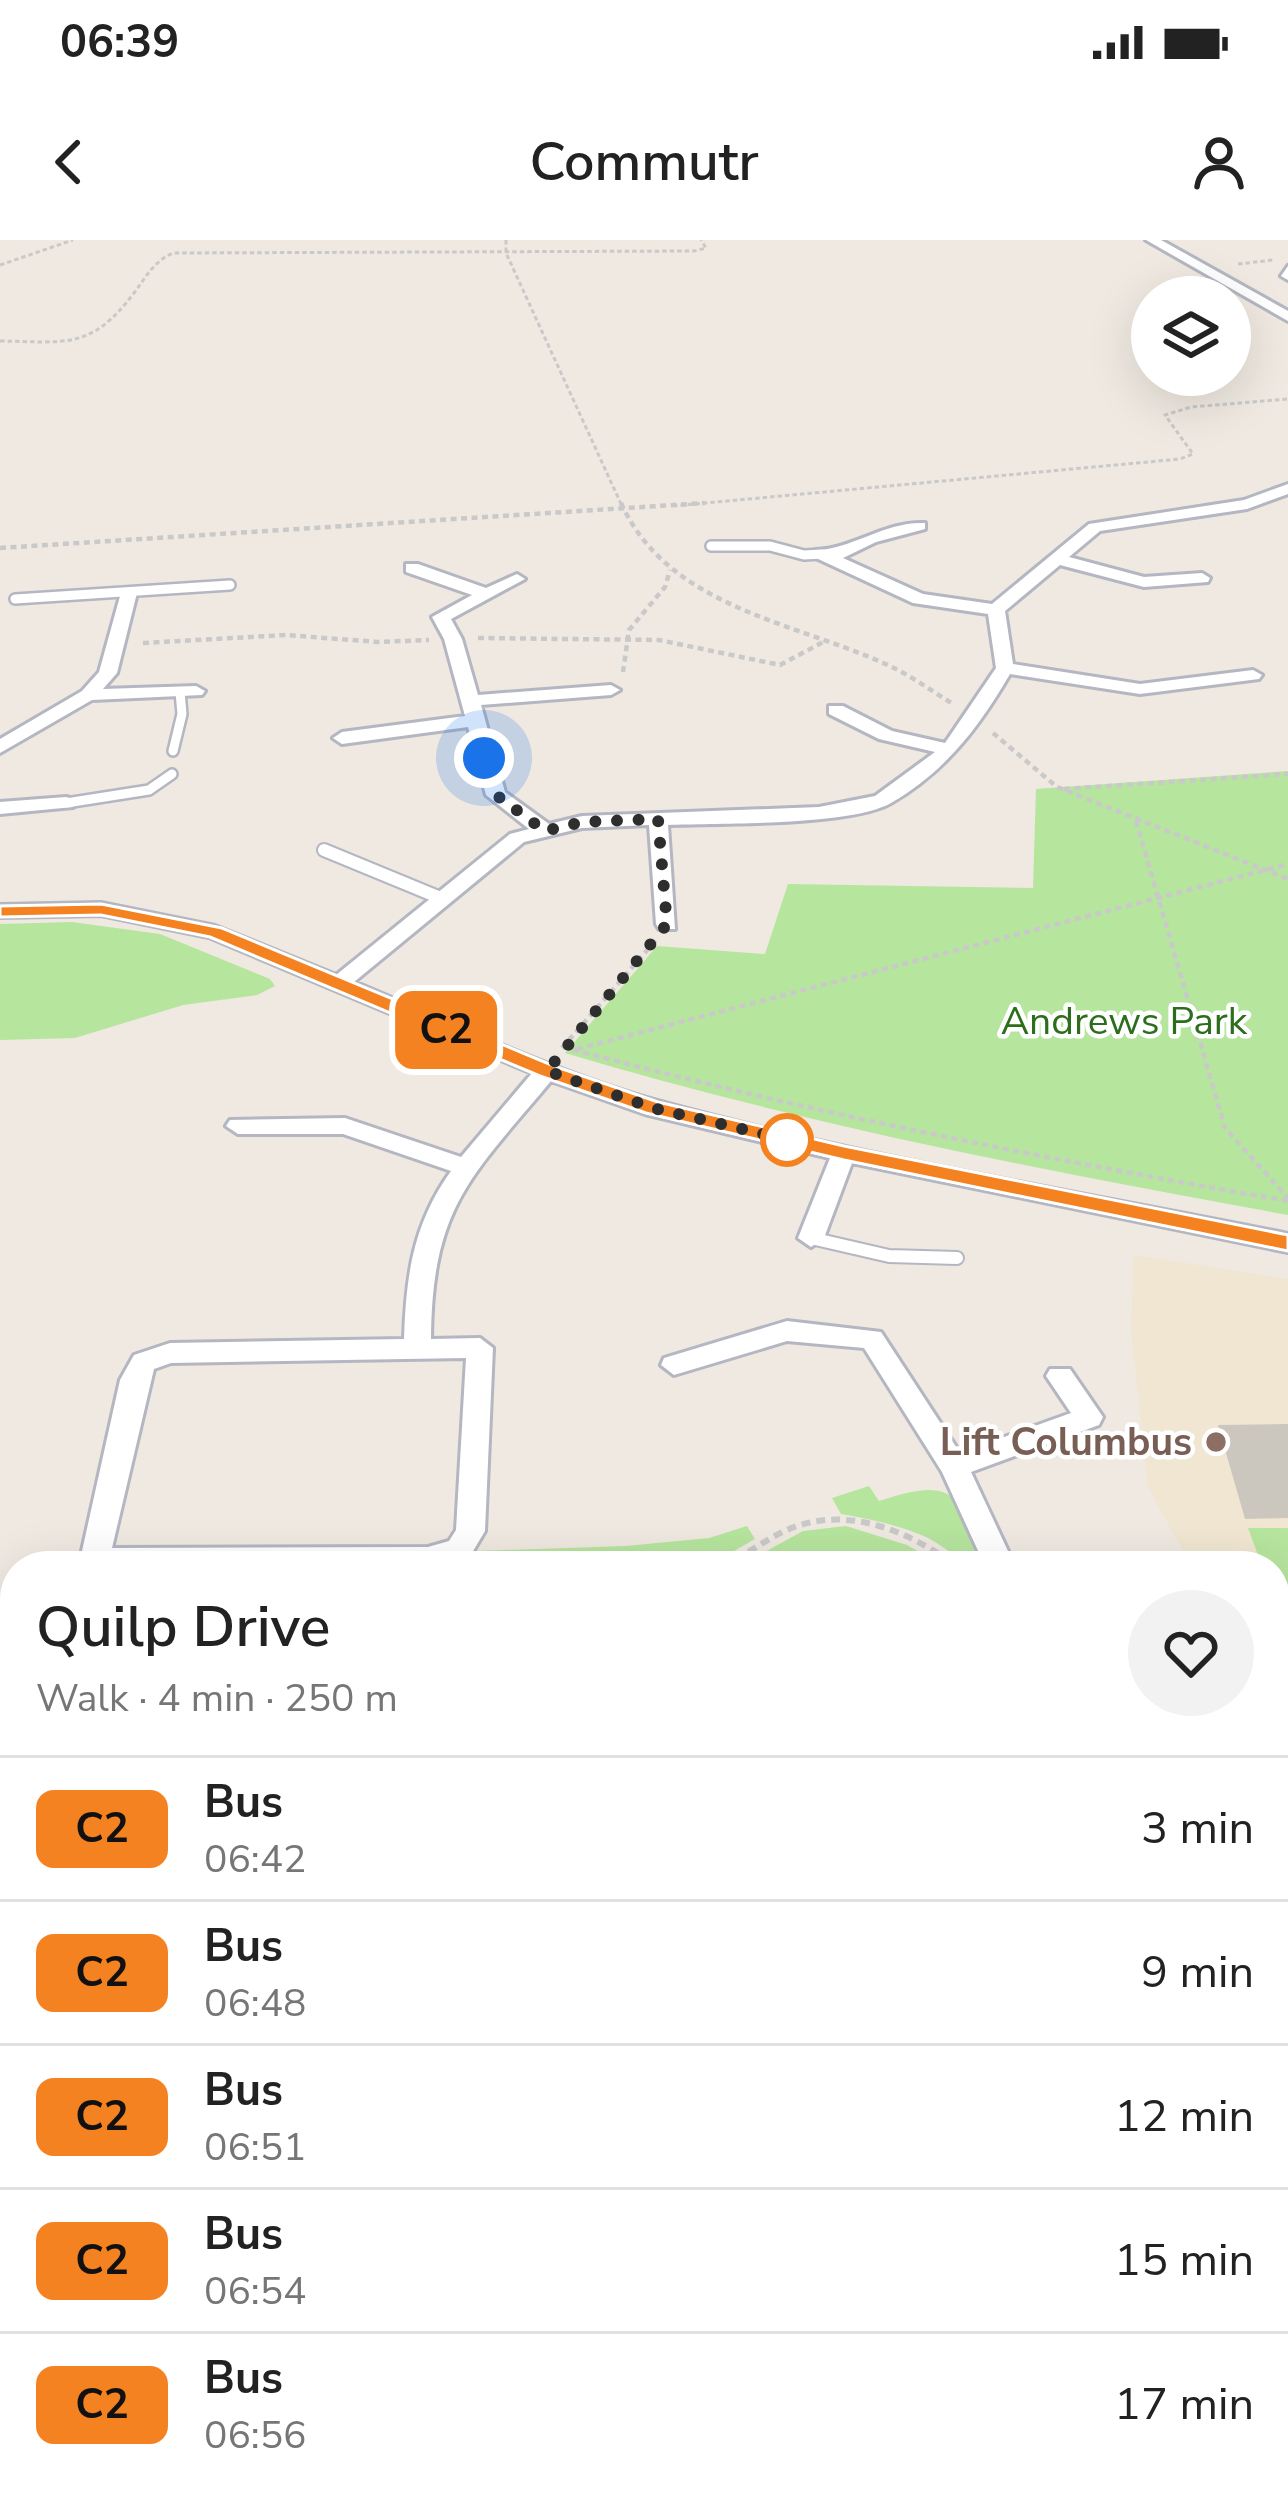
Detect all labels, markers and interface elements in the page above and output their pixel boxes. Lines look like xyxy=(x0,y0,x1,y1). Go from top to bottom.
text: 06:39 xyxy=(60,12,179,73)
text: Commutr xyxy=(529,125,759,199)
icon: back xyxy=(36,129,102,195)
icon: person xyxy=(1186,129,1252,195)
map controls xyxy=(1131,276,1251,396)
button: layers xyxy=(1131,276,1251,396)
your location xyxy=(454,728,514,788)
line badge: C2 xyxy=(392,991,500,1069)
park label: Andrews Park xyxy=(1001,995,1248,1048)
text: C2 xyxy=(419,1001,473,1058)
unlabelled marker xyxy=(762,1115,812,1165)
place label: Lift Columbus xyxy=(940,1416,1192,1469)
marker: Lift Columbus xyxy=(1203,1429,1229,1455)
text: Quilp Drive xyxy=(36,1588,330,1666)
button: heart xyxy=(1128,1590,1254,1716)
text: Walk · 4 min · 250 m xyxy=(36,1672,398,1725)
text: Bus xyxy=(204,1772,283,1833)
text: 3 min xyxy=(1141,1798,1254,1859)
text: C2 xyxy=(75,1800,129,1857)
text: 06:42 xyxy=(204,1833,307,1886)
text: Bus xyxy=(204,1916,283,1977)
text: 9 min xyxy=(1141,1942,1254,2003)
text: C2 xyxy=(75,1944,129,2001)
text: 06:48 xyxy=(204,1977,307,2030)
text: Bus xyxy=(204,2060,283,2121)
text: 12 min xyxy=(1114,2086,1254,2147)
text: C2 xyxy=(75,2088,129,2145)
text: 06:51 xyxy=(204,2121,307,2174)
text: Bus xyxy=(204,2204,283,2265)
text: 15 min xyxy=(1114,2230,1254,2291)
text: C2 xyxy=(75,2232,129,2289)
text: 06:54 xyxy=(204,2265,307,2318)
text: Bus xyxy=(204,2348,283,2409)
text: 17 min xyxy=(1114,2374,1254,2435)
text: C2 xyxy=(75,2376,129,2433)
text: 06:56 xyxy=(204,2409,307,2462)

